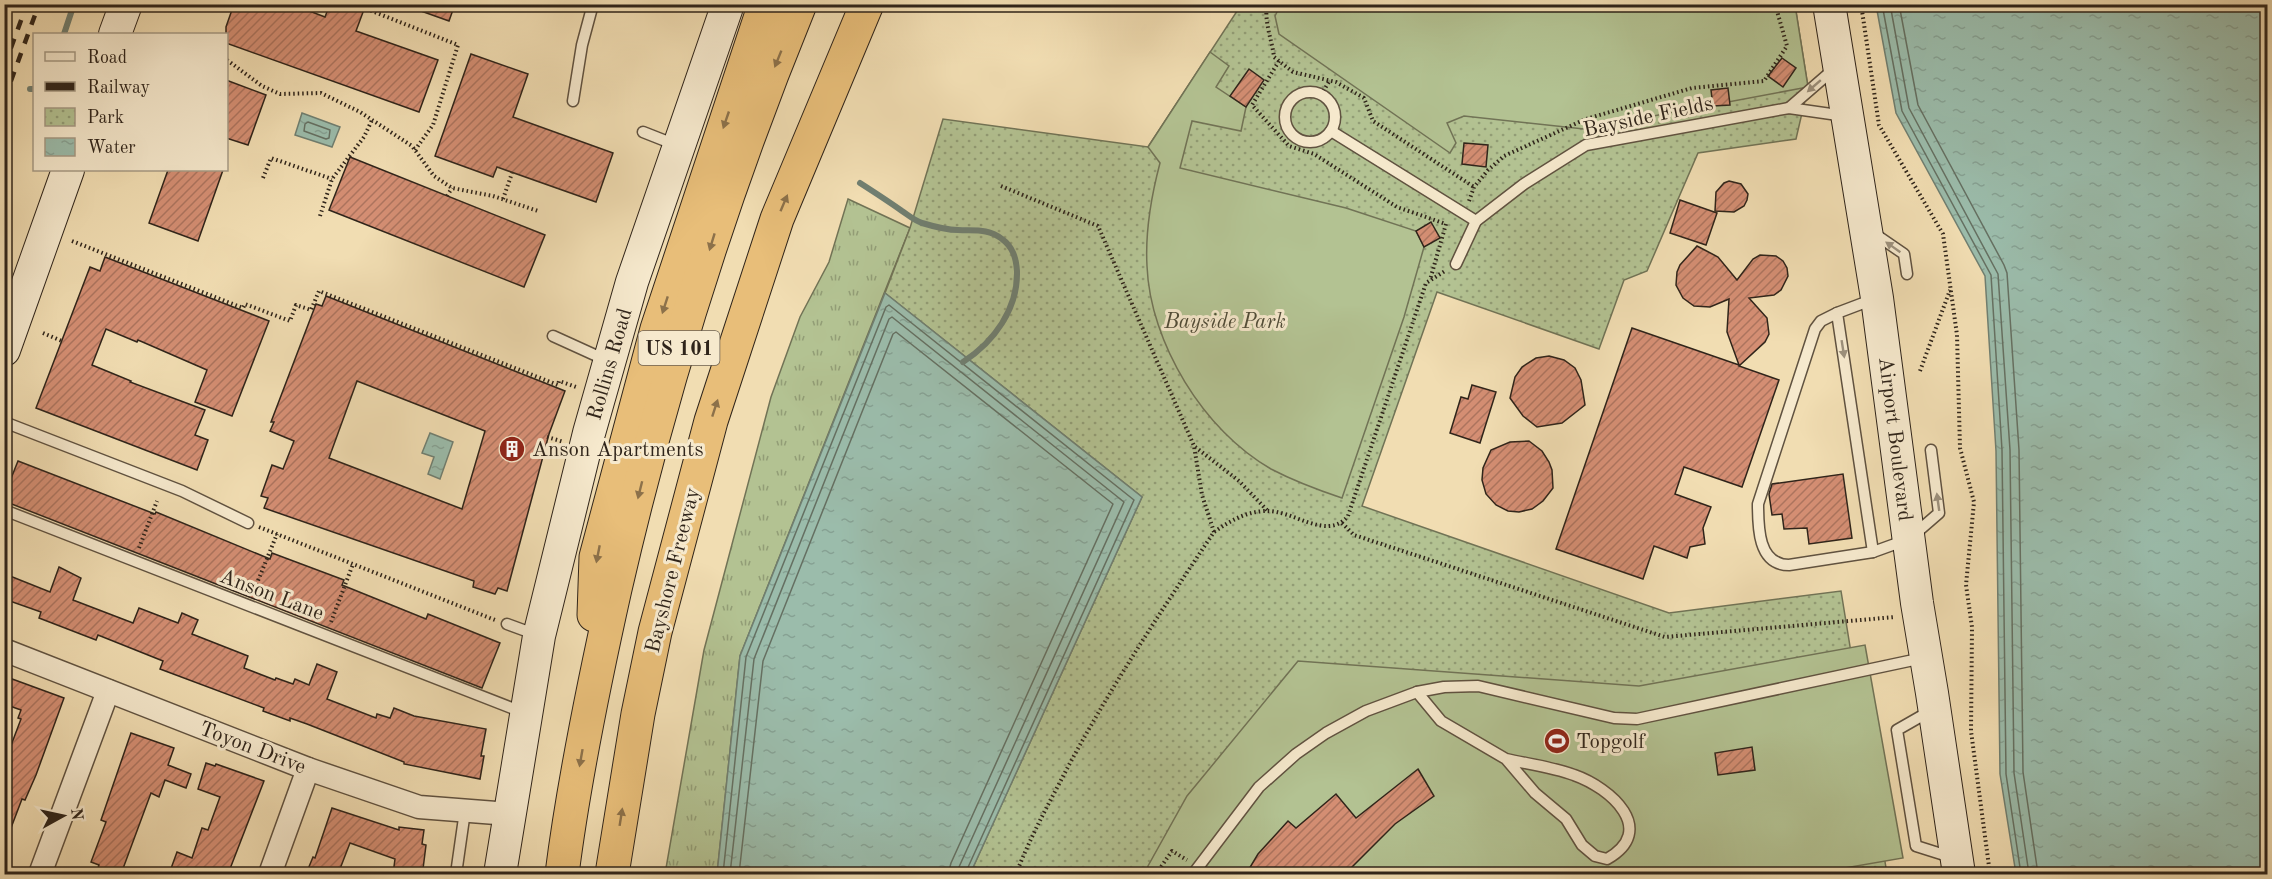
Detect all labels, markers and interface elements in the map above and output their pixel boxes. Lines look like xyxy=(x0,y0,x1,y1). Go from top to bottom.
legend xyxy=(33,33,228,171)
text: Road xyxy=(87,49,127,67)
one-way arrow xyxy=(773,50,783,68)
text: Railway xyxy=(87,79,150,97)
one-way arrow xyxy=(1806,80,1822,93)
street label: Bayside Fields xyxy=(1581,93,1715,141)
text: Park xyxy=(87,109,124,127)
one-way arrow xyxy=(721,111,730,129)
text: Water xyxy=(87,139,136,157)
one-way arrow xyxy=(779,194,789,212)
one-way arrow xyxy=(706,233,716,251)
one-way arrow xyxy=(1886,241,1902,253)
one-way arrow xyxy=(660,296,670,314)
street label: Rollins Road xyxy=(584,306,636,423)
park label: Bayside Park xyxy=(1163,312,1286,333)
road number: US 101 xyxy=(638,331,720,365)
one-way arrow xyxy=(1838,339,1847,358)
street label: Airport Boulevard xyxy=(1874,356,1915,523)
one-way arrow xyxy=(710,399,720,417)
building icon: Anson Apartments xyxy=(497,434,527,464)
place label: Anson Apartments xyxy=(532,440,704,461)
one-way arrow xyxy=(634,481,644,499)
street label: Bayshore Freeway xyxy=(643,485,704,655)
one-way arrow xyxy=(1933,492,1942,511)
one-way arrow xyxy=(593,545,602,564)
street label: Anson Lane xyxy=(217,566,326,625)
street label: Toyon Drive xyxy=(196,718,309,778)
sports icon: Topgolf xyxy=(1542,726,1572,756)
place label: Topgolf xyxy=(1576,732,1646,753)
one-way arrow xyxy=(576,749,585,768)
north arrow xyxy=(33,786,93,846)
text: N xyxy=(67,807,85,822)
one-way arrow xyxy=(616,807,625,826)

